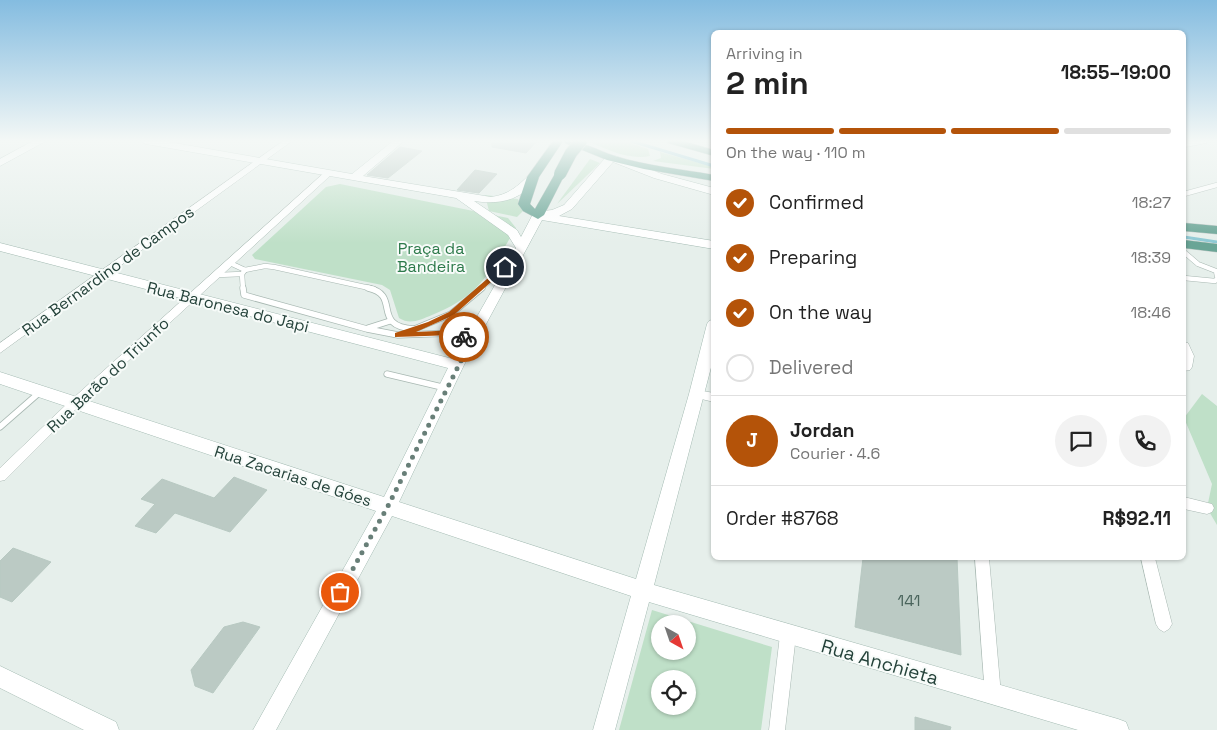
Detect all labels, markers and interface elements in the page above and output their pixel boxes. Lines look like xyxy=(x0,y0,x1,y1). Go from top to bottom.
text: Arriving in xyxy=(726,43,803,64)
text: 18:55–19:00 xyxy=(1061,60,1171,85)
text: 2 min xyxy=(726,63,809,103)
text: On the way · 110 m xyxy=(726,142,866,163)
icon: check xyxy=(726,189,754,217)
text: Confirmed xyxy=(769,190,864,215)
text: 18:27 xyxy=(1132,192,1171,213)
street label: Rua Bernardino de Campos xyxy=(18,201,198,341)
park label: Praça da Bandeira xyxy=(397,238,465,277)
icon: check xyxy=(726,244,754,272)
text: Preparing xyxy=(769,245,857,270)
pin xyxy=(484,246,526,288)
text: 18:39 xyxy=(1131,247,1171,268)
icon: home xyxy=(491,253,519,281)
street label: Rua Baronesa do Japi xyxy=(145,277,311,337)
icon: check xyxy=(726,299,754,327)
text: On the way xyxy=(769,300,872,325)
text: 18:46 xyxy=(1131,302,1171,323)
courier xyxy=(439,312,489,362)
street label: Rua Barão do Triunfo xyxy=(42,313,174,437)
icon: bike xyxy=(450,323,478,351)
text: Delivered xyxy=(769,355,854,380)
button: chat xyxy=(1055,415,1107,467)
button: phone xyxy=(1119,415,1171,467)
text: Jordan xyxy=(790,418,855,443)
text: J xyxy=(746,428,758,453)
street label: Rua Zacarias de Góes xyxy=(212,441,374,511)
text: Courier · 4.6 xyxy=(790,443,880,464)
text: Order #8768 xyxy=(726,506,839,531)
text: R$92.11 xyxy=(1103,506,1171,531)
pin xyxy=(319,571,361,613)
icon: bag xyxy=(326,578,354,606)
house number: 141 xyxy=(898,590,920,611)
north arrow xyxy=(651,615,696,660)
map controls xyxy=(651,615,696,715)
street label: Rua Anchieta xyxy=(818,633,942,691)
button: locate xyxy=(651,670,696,715)

